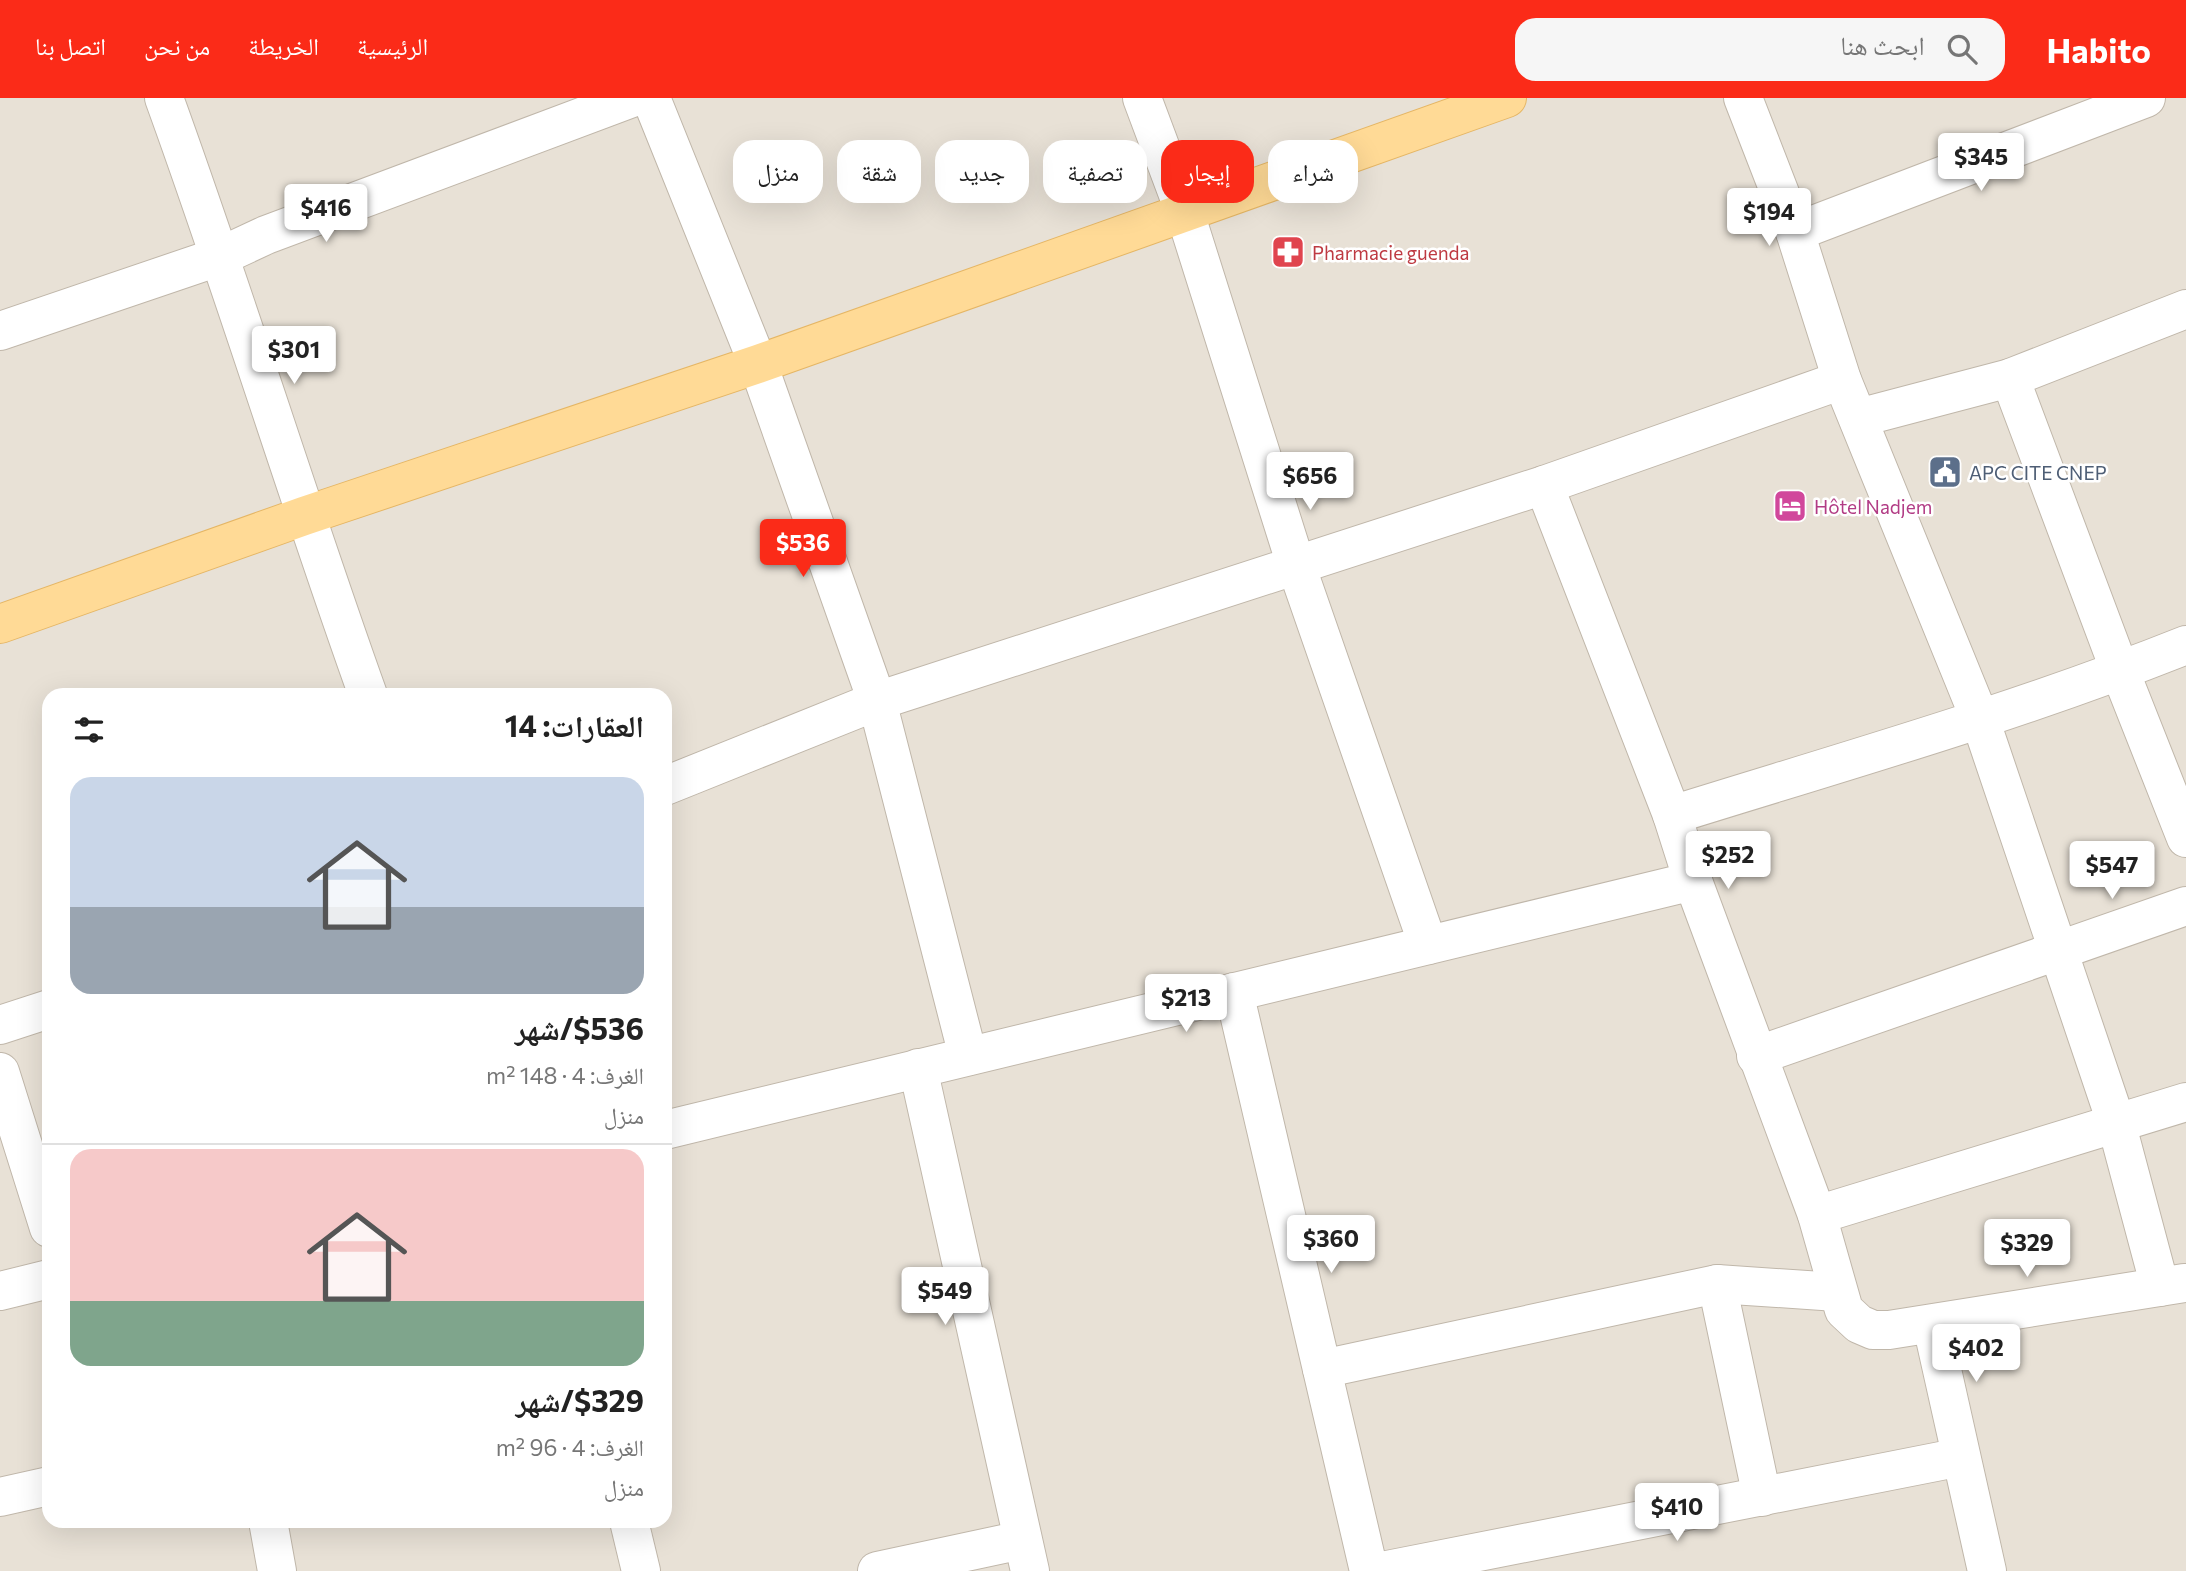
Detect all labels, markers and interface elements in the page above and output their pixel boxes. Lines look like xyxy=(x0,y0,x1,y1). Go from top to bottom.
search box xyxy=(1515,18,2005,81)
text: ابحث هنا xyxy=(1840,29,1925,60)
text: Habito xyxy=(2047,29,2151,70)
icon: search xyxy=(1943,30,1981,68)
text: اتصل بنا xyxy=(35,31,106,60)
text: من نحن xyxy=(144,31,210,60)
text: الخريطة xyxy=(248,31,319,60)
text: الرئيسية xyxy=(357,31,428,60)
pin: $345 xyxy=(1940,134,2022,193)
chip: منزل xyxy=(733,140,823,203)
chip: شقة xyxy=(837,140,921,203)
chip: جديد xyxy=(935,140,1029,203)
chip: تصفية xyxy=(1043,140,1147,203)
chip: إيجار xyxy=(1161,140,1254,203)
chip: شراء xyxy=(1268,140,1358,203)
text: $345 xyxy=(1954,142,2008,170)
pin: $416 xyxy=(285,184,367,244)
pin: $194 xyxy=(1728,188,1810,248)
text: $416 xyxy=(300,193,352,221)
text: $194 xyxy=(1743,197,1795,225)
pharmacy icon: Pharmacie guenda xyxy=(1269,233,1307,271)
place label: Pharmacie guenda xyxy=(1312,241,1470,264)
pin: $301 xyxy=(253,327,335,386)
text: $301 xyxy=(268,335,320,363)
pin: $656 xyxy=(1269,452,1351,512)
public building icon: APC CITE CNEP xyxy=(1926,453,1964,491)
text: $656 xyxy=(1282,461,1338,489)
place label: APC CITE CNEP xyxy=(1969,461,2107,484)
hotel icon: Hôtel Nadjem xyxy=(1771,487,1809,525)
place label: Hôtel Nadjem xyxy=(1814,495,1932,518)
pin: $536 xyxy=(762,519,844,579)
text: $536 xyxy=(776,528,830,556)
text: العقارات: 14 xyxy=(505,706,644,743)
icon: filters xyxy=(70,711,108,749)
icon: home xyxy=(294,822,420,948)
pin: $252 xyxy=(1687,832,1769,891)
text: $252 xyxy=(1702,840,1754,868)
pin: $547 xyxy=(2071,842,2153,901)
text: $547 xyxy=(2086,850,2138,878)
pin: $213 xyxy=(1145,974,1227,1034)
text: $213 xyxy=(1161,983,1211,1011)
text: $536/شهر xyxy=(515,1009,644,1046)
text: الغرف: 4 · 148 m² xyxy=(486,1061,644,1089)
text: منزل xyxy=(604,1101,644,1129)
icon: home xyxy=(294,1194,420,1320)
pin: $360 xyxy=(1290,1216,1372,1275)
pin: $329 xyxy=(1986,1220,2068,1279)
text: $360 xyxy=(1303,1224,1359,1252)
text: $329 xyxy=(2000,1228,2054,1256)
pin: $549 xyxy=(904,1268,986,1327)
text: $549 xyxy=(918,1276,972,1304)
pin: $402 xyxy=(1935,1324,2017,1384)
text: $402 xyxy=(1948,1333,2004,1361)
text: $329/شهر xyxy=(516,1381,644,1418)
text: الغرف: 4 · 96 m² xyxy=(496,1433,644,1461)
text: منزل xyxy=(604,1473,644,1501)
pin: $410 xyxy=(1636,1484,1718,1543)
text: $410 xyxy=(1651,1492,1703,1520)

